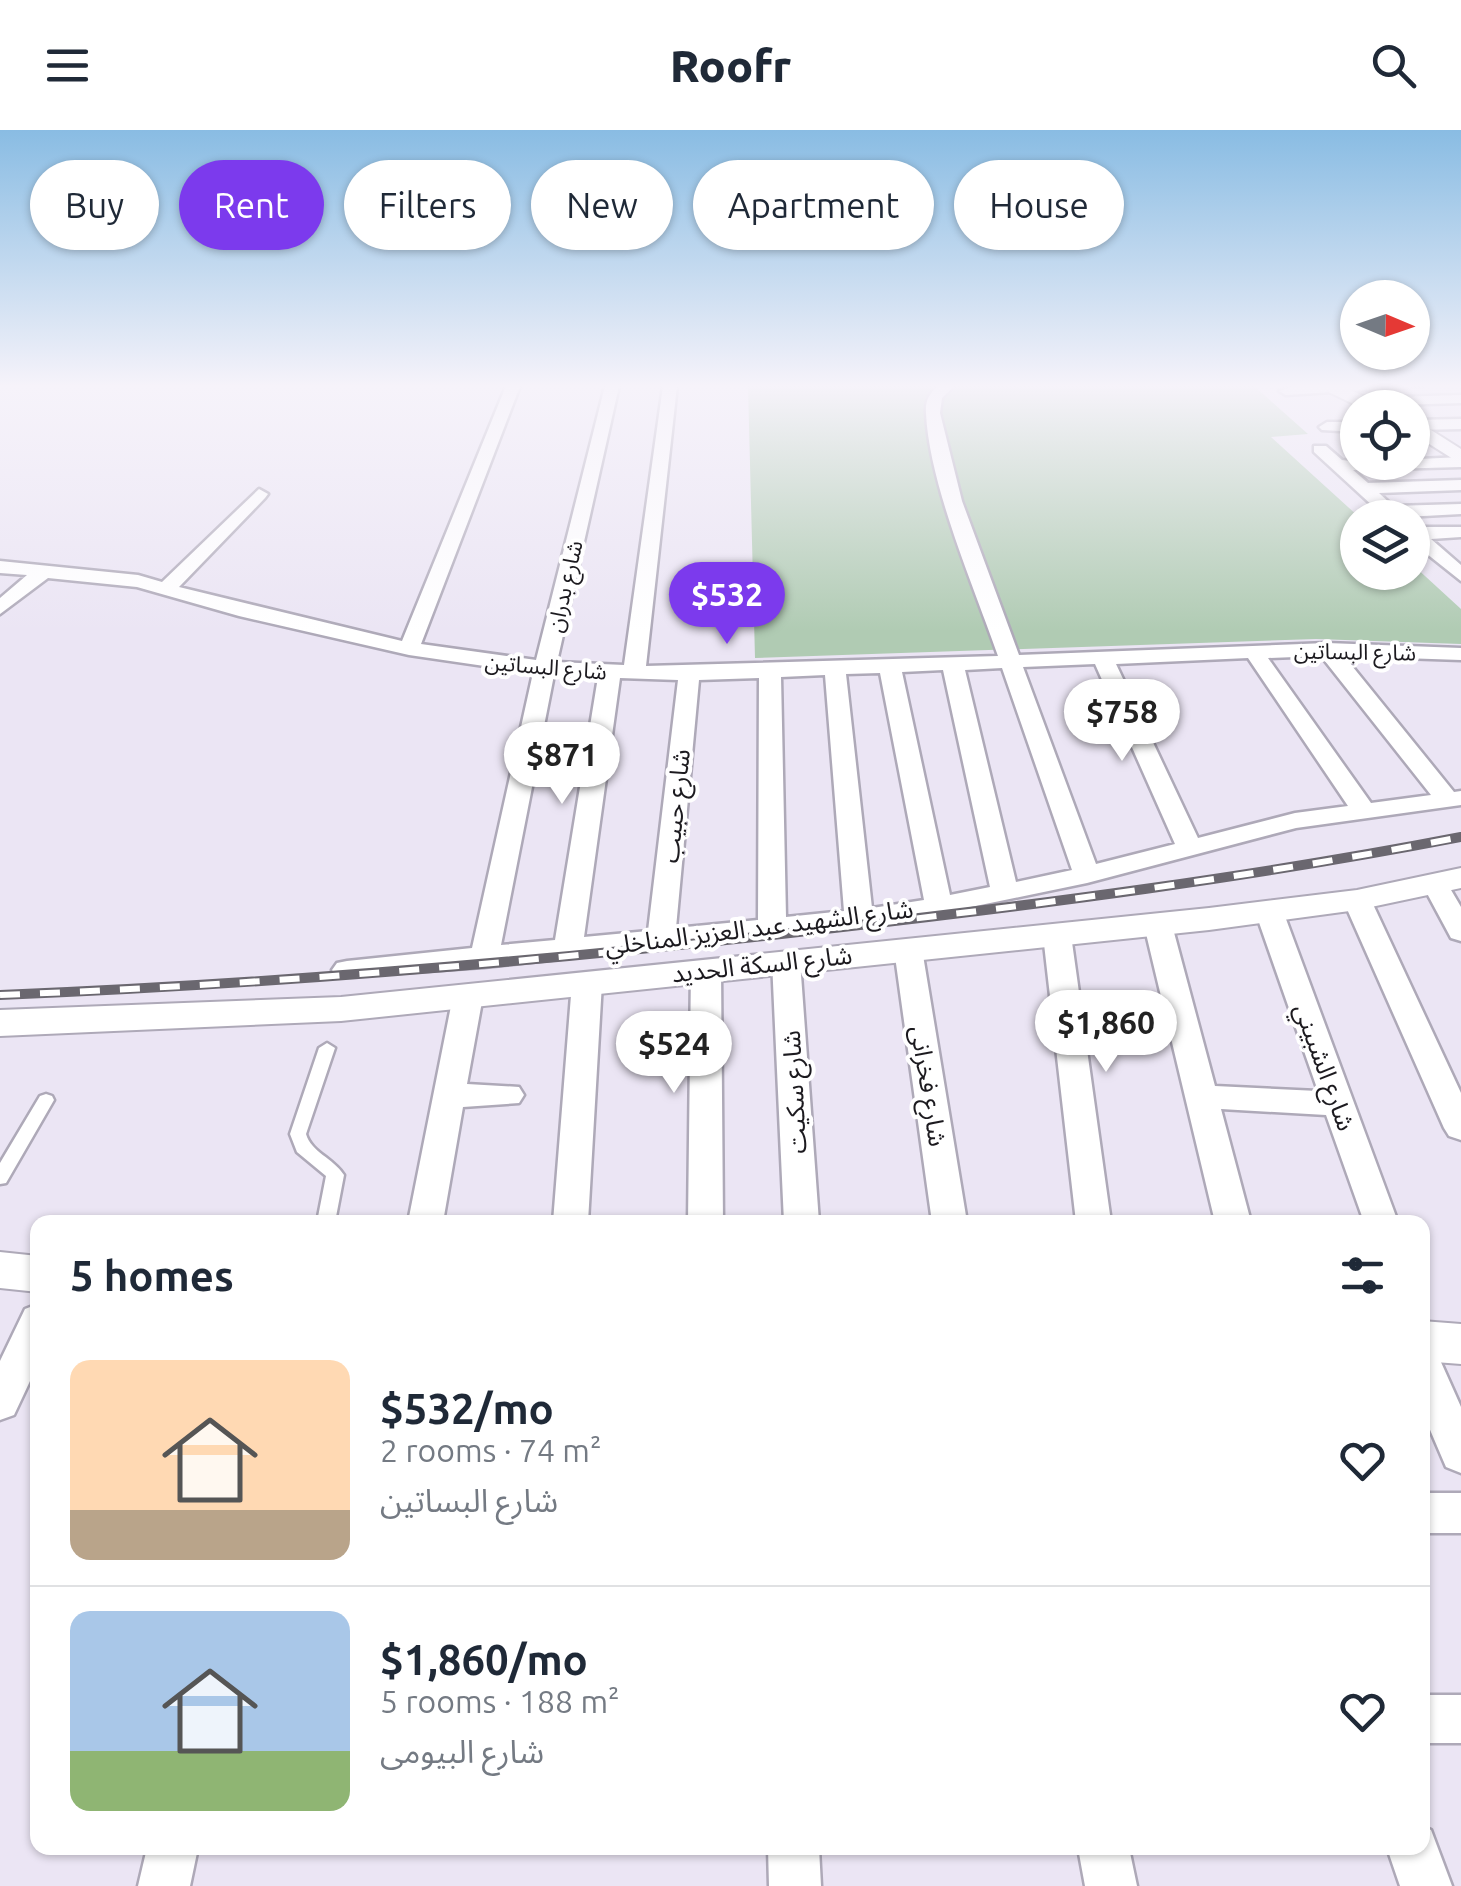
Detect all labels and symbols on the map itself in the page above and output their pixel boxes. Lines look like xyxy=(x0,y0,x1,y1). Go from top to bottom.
north arrow xyxy=(1340,280,1430,370)
street label: شارع بدران xyxy=(541,538,592,635)
pin: $532 xyxy=(668,562,786,647)
street label: شارع البساتين xyxy=(1294,637,1416,670)
street label: شارع البساتين xyxy=(484,648,608,689)
pin: $758 xyxy=(1063,679,1181,764)
pin: $871 xyxy=(503,722,621,807)
street label: شارع حبيب xyxy=(655,748,700,865)
street label: شارع الشهيد عبد العزيز المناخلي xyxy=(603,894,915,966)
street label: شارع السكة الحديد xyxy=(670,941,854,992)
pin: $1,860 xyxy=(1025,990,1187,1075)
street label: شارع الشبيني xyxy=(1284,1000,1361,1136)
pin: $524 xyxy=(615,1011,733,1096)
street label: شارع فخرانى xyxy=(901,1024,952,1149)
street label: شارع سكيت xyxy=(777,1029,816,1154)

